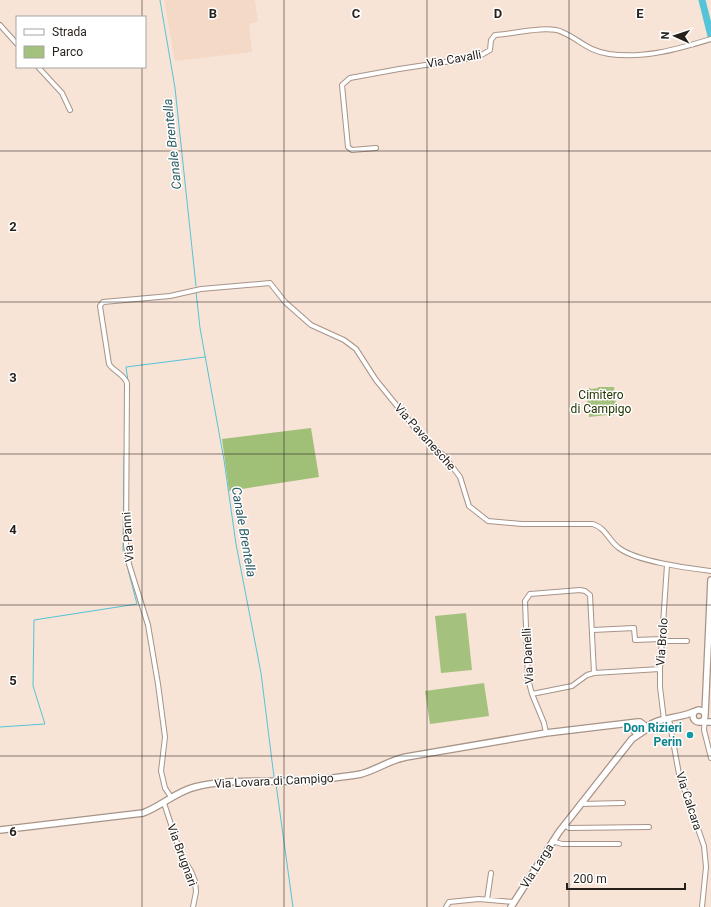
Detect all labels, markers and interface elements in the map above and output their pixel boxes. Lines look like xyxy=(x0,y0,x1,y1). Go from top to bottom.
text: B xyxy=(209,6,217,21)
text: C xyxy=(352,6,361,21)
text: D xyxy=(494,6,502,21)
text: E xyxy=(636,6,644,21)
legend xyxy=(16,16,146,68)
north arrow xyxy=(655,16,695,56)
text: Strada xyxy=(52,25,87,39)
text: N xyxy=(659,31,672,40)
text: Parco xyxy=(52,45,83,59)
street label: Via Cavalli xyxy=(426,47,483,71)
water label: Canale Brentella xyxy=(160,98,184,190)
text: 2 xyxy=(9,219,17,234)
text: 3 xyxy=(9,370,17,385)
park label: Cimitero di Campigo xyxy=(571,388,632,416)
street label: Via Pavanesche xyxy=(391,401,459,473)
water label: Canale Brentella xyxy=(229,486,259,578)
street label: Via Panni xyxy=(119,511,137,563)
text: 4 xyxy=(9,522,17,537)
street label: Via Brolo xyxy=(653,617,671,666)
street label: Via Danelli xyxy=(520,627,536,684)
text: 5 xyxy=(9,673,17,688)
place label: Don Rizieri Perin xyxy=(624,721,682,749)
marker: Don Rizieri Perin xyxy=(685,730,695,740)
street label: Via Calcara xyxy=(673,770,705,832)
street label: Via Lovara di Campigo xyxy=(214,771,334,791)
street label: Via Brugnari xyxy=(164,822,200,888)
text: 6 xyxy=(9,824,17,839)
street label: Via Larga xyxy=(517,841,557,891)
scale bar xyxy=(567,865,685,891)
text: 200 m xyxy=(573,872,607,886)

